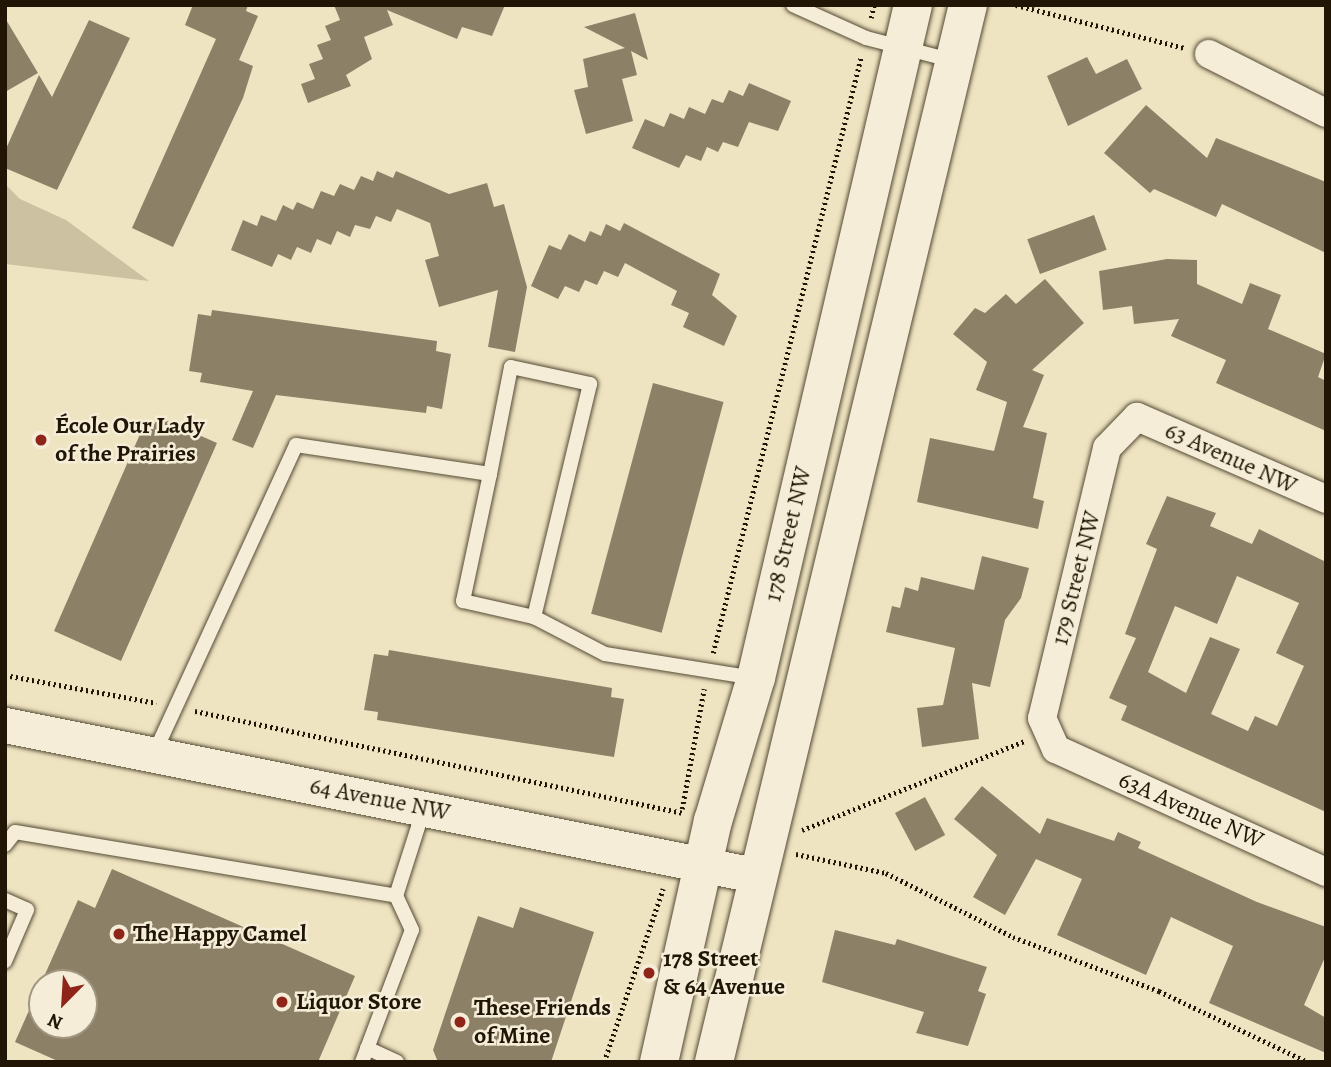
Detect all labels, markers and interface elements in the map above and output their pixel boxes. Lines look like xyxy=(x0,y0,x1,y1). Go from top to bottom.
place label: École Our Lady of the Prairies xyxy=(55,412,204,468)
street label: 63 Avenue NW xyxy=(1160,416,1302,500)
marker: École Our Lady of the Prairies xyxy=(33,432,49,448)
street label: 178 Street NW xyxy=(758,463,818,605)
street label: 179 Street NW xyxy=(1045,508,1107,648)
street label: 63A Avenue NW xyxy=(1114,765,1268,855)
street label: 64 Avenue NW xyxy=(307,771,453,827)
place label: The Happy Camel xyxy=(133,920,307,948)
marker: The Happy Camel xyxy=(111,926,127,942)
place label: 178 Street & 64 Avenue xyxy=(663,945,785,1001)
marker: 178 Street & 64 Avenue xyxy=(641,965,657,981)
north arrow xyxy=(28,969,98,1039)
place label: Liquor Store xyxy=(296,988,422,1016)
marker: Liquor Store xyxy=(274,994,290,1010)
place label: These Friends of Mine xyxy=(474,994,611,1050)
text: N xyxy=(44,1007,67,1036)
marker: These Friends of Mine xyxy=(452,1014,468,1030)

